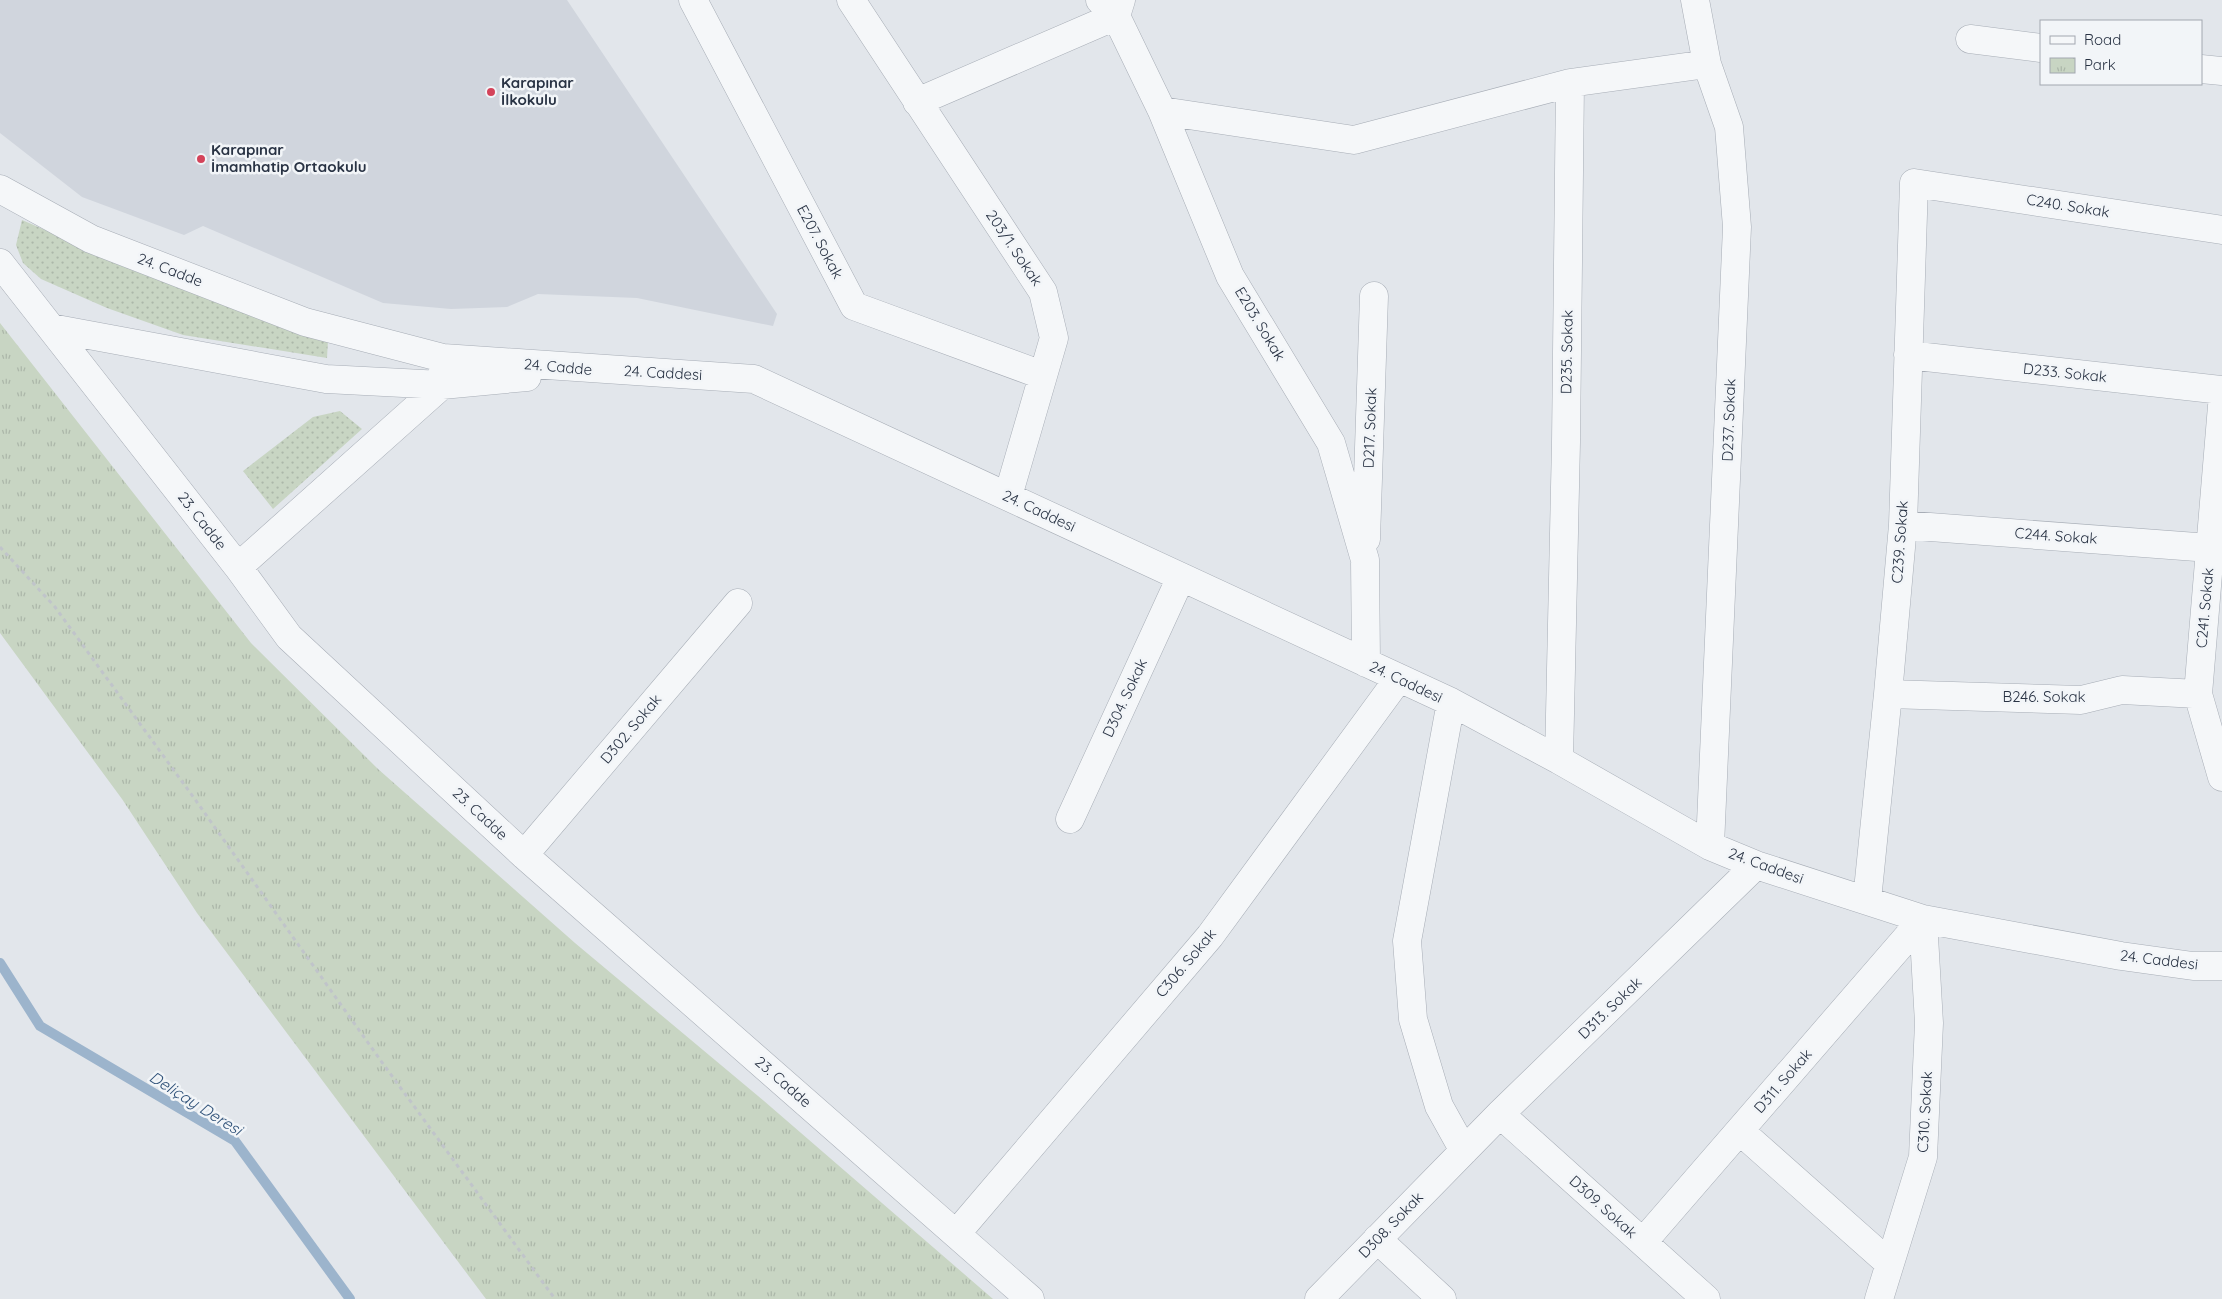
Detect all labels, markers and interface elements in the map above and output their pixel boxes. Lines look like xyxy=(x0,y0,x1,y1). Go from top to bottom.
legend xyxy=(2040,20,2202,85)
text: Road xyxy=(2084,30,2121,49)
text: Park xyxy=(2084,55,2116,74)
place label: Karapınar İlkokulu xyxy=(501,73,574,109)
marker: Karapınar İlkokulu xyxy=(485,86,497,98)
place label: Karapınar İmamhatip Ortaokulu xyxy=(211,140,367,176)
marker: Karapınar İmamhatip Ortaokulu xyxy=(195,153,207,165)
street label: C240. Sokak xyxy=(2025,190,2111,221)
street label: E207. Sokak xyxy=(793,202,848,282)
street label: 203/1. Sokak xyxy=(982,206,1047,289)
street label: 24. Cadde xyxy=(135,248,205,291)
street label: E203. Sokak xyxy=(1231,283,1290,364)
street label: D235. Sokak xyxy=(1556,310,1577,394)
street label: 24. Cadde xyxy=(523,354,593,379)
street label: D233. Sokak xyxy=(2022,359,2108,386)
street label: 24. Caddesi xyxy=(623,361,703,384)
street label: D237. Sokak xyxy=(1718,378,1739,462)
street label: D217. Sokak xyxy=(1359,387,1380,469)
street label: 24. Caddesi xyxy=(1000,485,1079,536)
street label: 23. Cadde xyxy=(174,488,231,554)
street label: C239. Sokak xyxy=(1887,500,1912,584)
street label: C244. Sokak xyxy=(2014,523,2098,548)
street label: C241. Sokak xyxy=(2192,567,2217,649)
street label: D304. Sokak xyxy=(1098,655,1151,740)
street label: 24. Caddesi xyxy=(1367,656,1446,707)
street label: B246. Sokak xyxy=(2002,687,2086,706)
street label: D302. Sokak xyxy=(596,690,665,767)
street label: 23. Cadde xyxy=(449,783,512,844)
street label: 24. Caddesi xyxy=(1726,843,1806,888)
street label: C306. Sokak xyxy=(1151,924,1220,1001)
street label: 24. Caddesi xyxy=(2119,945,2199,974)
street label: D313. Sokak xyxy=(1574,973,1646,1043)
street label: D311. Sokak xyxy=(1749,1045,1816,1117)
street label: 23. Cadde xyxy=(751,1052,815,1111)
water label: Deliçay Deresi xyxy=(146,1067,247,1140)
street label: C310. Sokak xyxy=(1913,1071,1936,1153)
street label: D309. Sokak xyxy=(1565,1171,1641,1242)
street label: D308. Sokak xyxy=(1354,1187,1427,1262)

